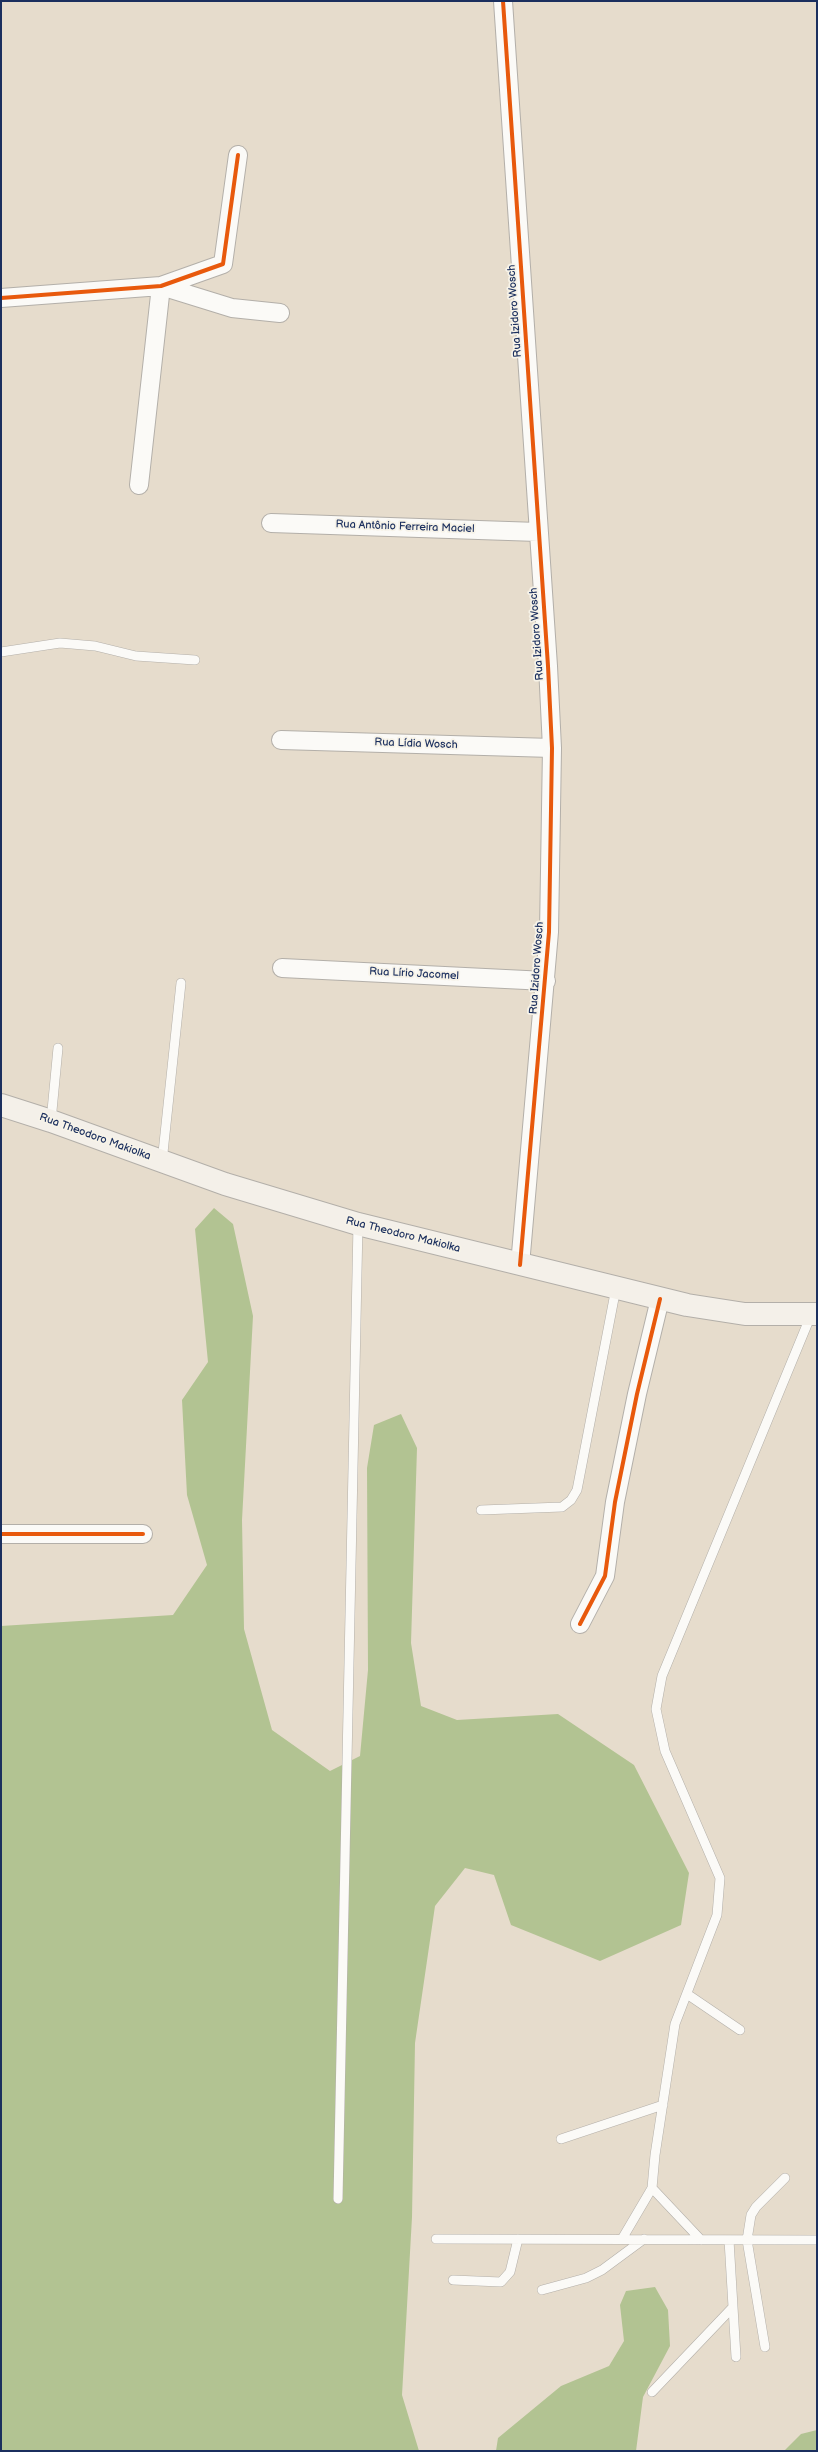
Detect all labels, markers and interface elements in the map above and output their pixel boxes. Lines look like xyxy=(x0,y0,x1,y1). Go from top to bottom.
street label: Rua Izidoro Wosch xyxy=(505,264,525,358)
street label: Rua Antônio Ferreira Maciel xyxy=(335,518,475,536)
street label: Rua Izidoro Wosch xyxy=(527,587,547,681)
street label: Rua Lídia Wosch xyxy=(374,736,458,752)
street label: Rua Izidoro Wosch xyxy=(527,921,547,1015)
street label: Rua Lírio Jacomel xyxy=(369,965,459,983)
street label: Rua Theodoro Makiolka xyxy=(37,1111,153,1163)
street label: Rua Theodoro Makiolka xyxy=(344,1214,462,1256)

